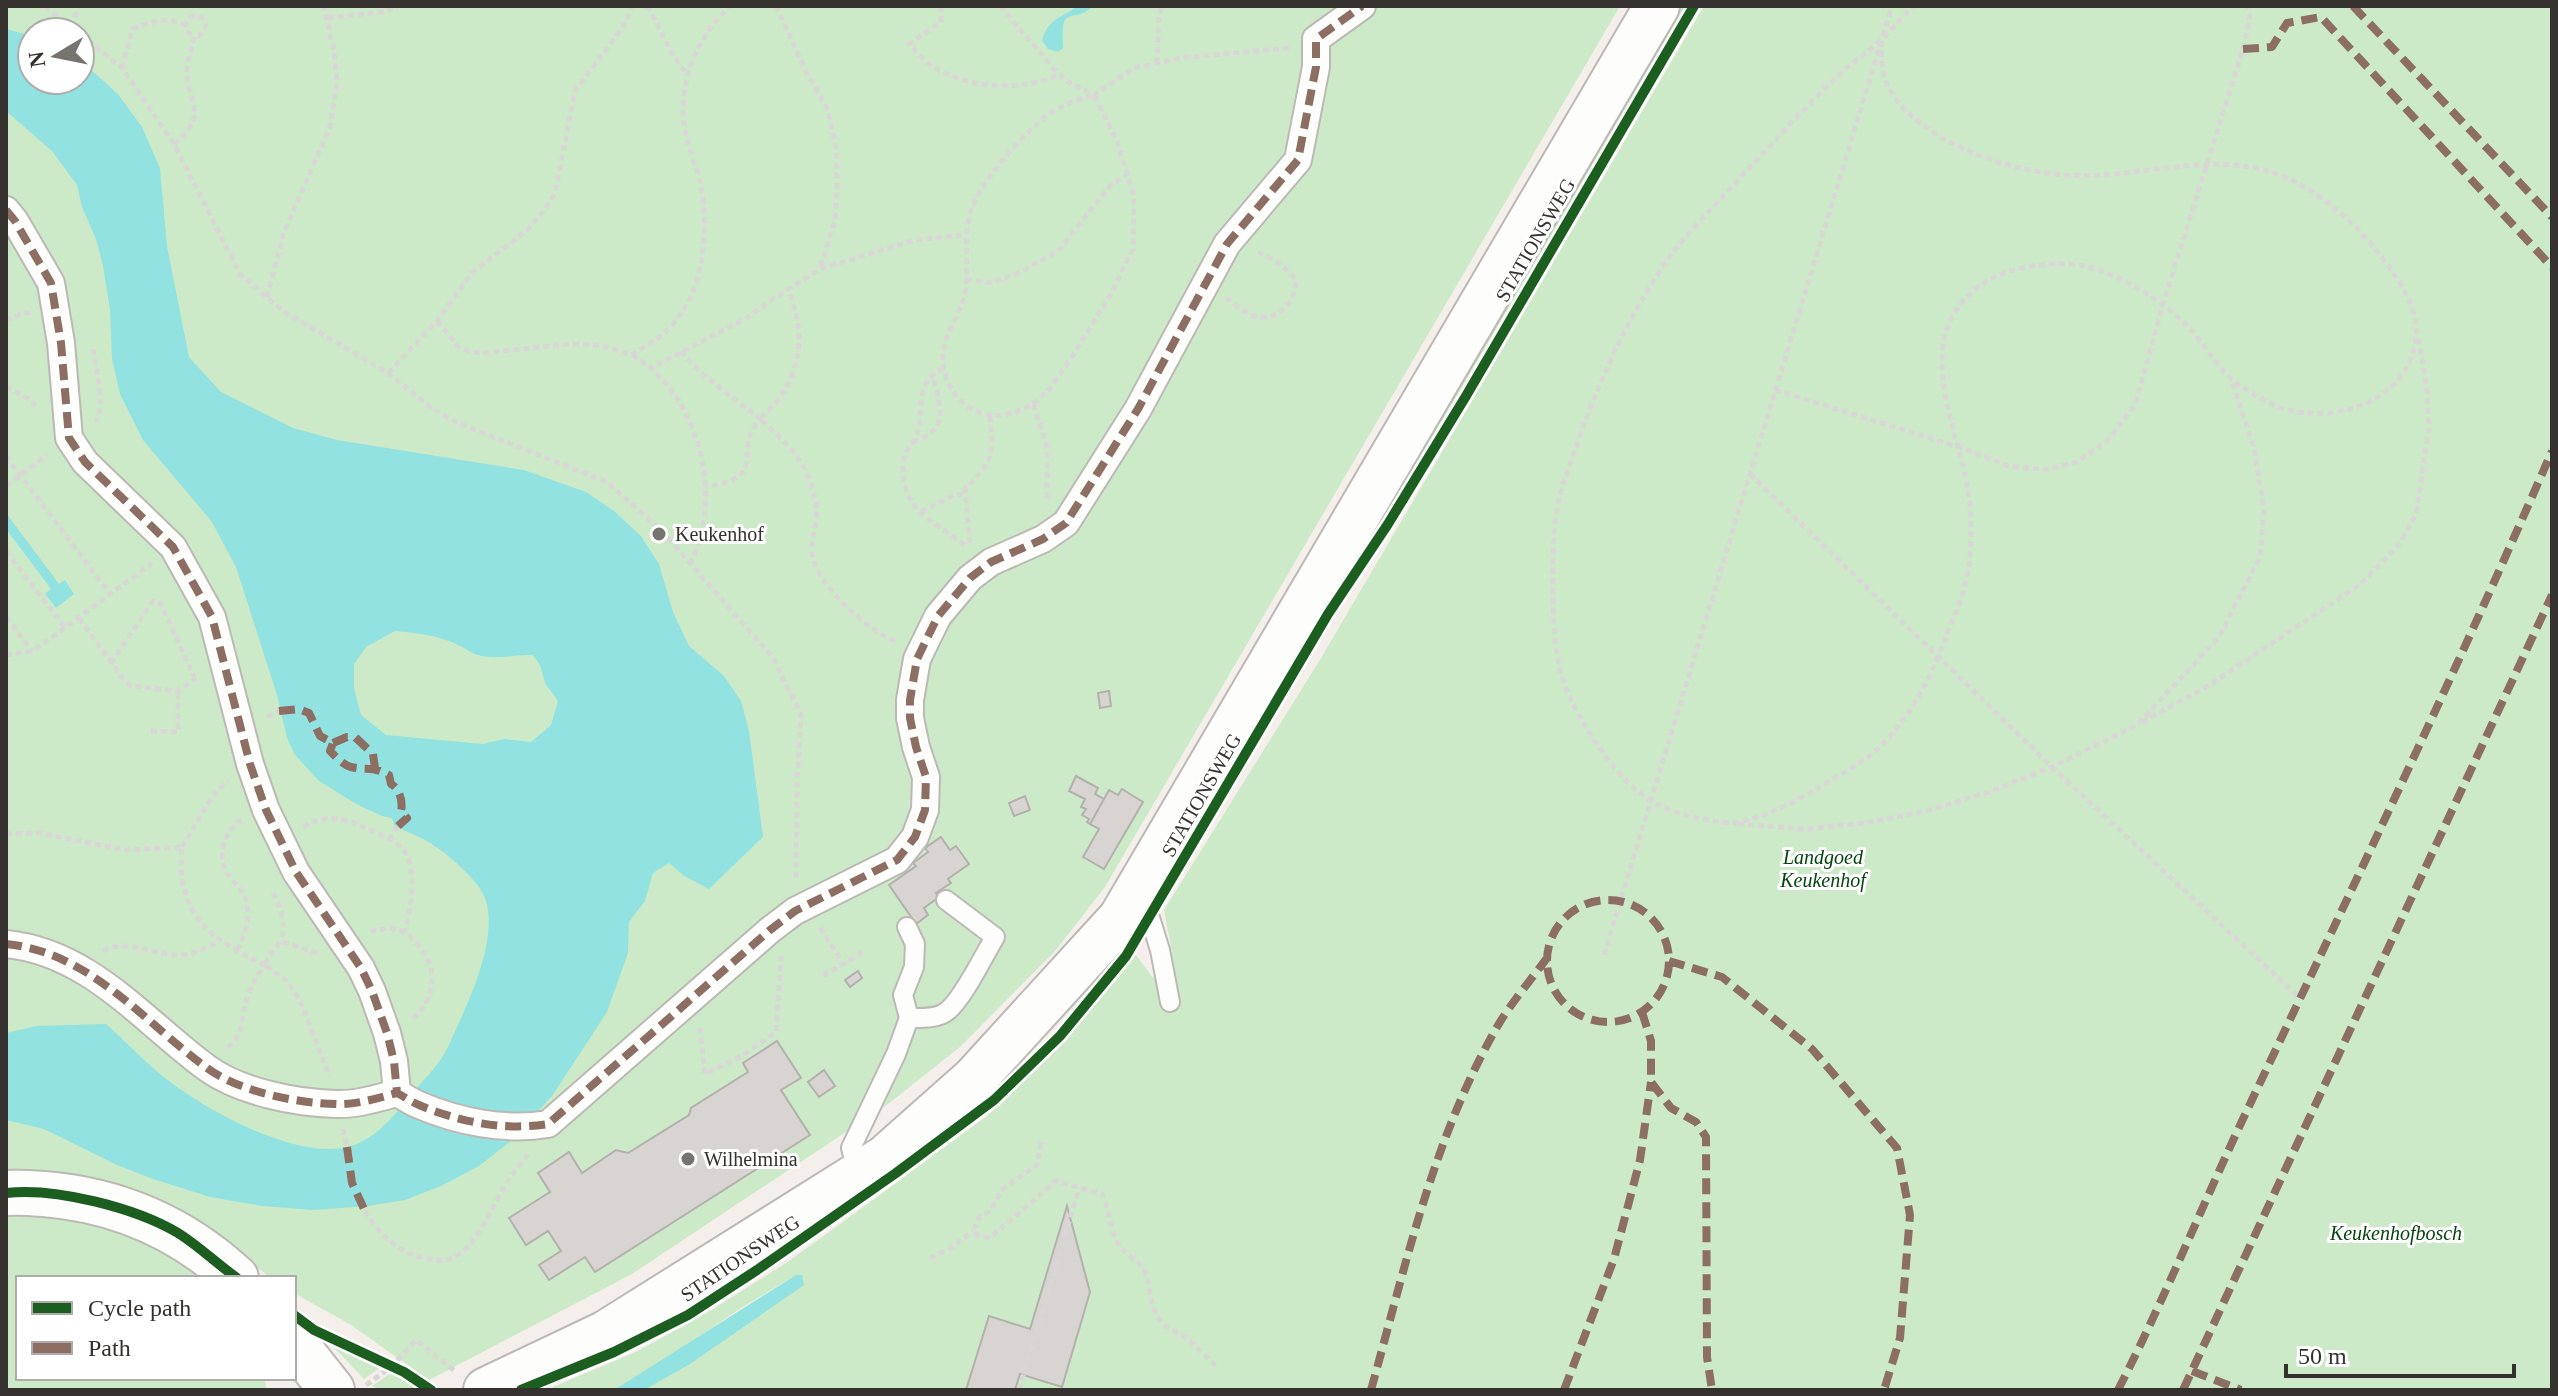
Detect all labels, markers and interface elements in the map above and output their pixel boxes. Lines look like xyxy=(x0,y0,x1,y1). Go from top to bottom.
north arrow xyxy=(16,16,96,96)
text: N xyxy=(23,49,50,69)
street label: STATIONSWEG xyxy=(1491,175,1579,305)
place label: Keukenhof xyxy=(675,523,764,545)
marker: Keukenhof xyxy=(650,525,668,543)
street label: STATIONSWEG xyxy=(1157,730,1245,860)
park label: Landgoed Keukenhof xyxy=(1779,846,1868,892)
place label: Wilhelmina xyxy=(704,1148,798,1170)
marker: Wilhelmina xyxy=(679,1150,697,1168)
street label: STATIONSWEG xyxy=(676,1210,804,1306)
park label: Keukenhofbosch xyxy=(2329,1222,2462,1245)
legend xyxy=(16,1276,296,1380)
text: Cycle path xyxy=(88,1295,191,1321)
scale bar xyxy=(2286,1328,2514,1378)
text: Path xyxy=(88,1335,131,1361)
text: 50 m xyxy=(2298,1343,2347,1369)

